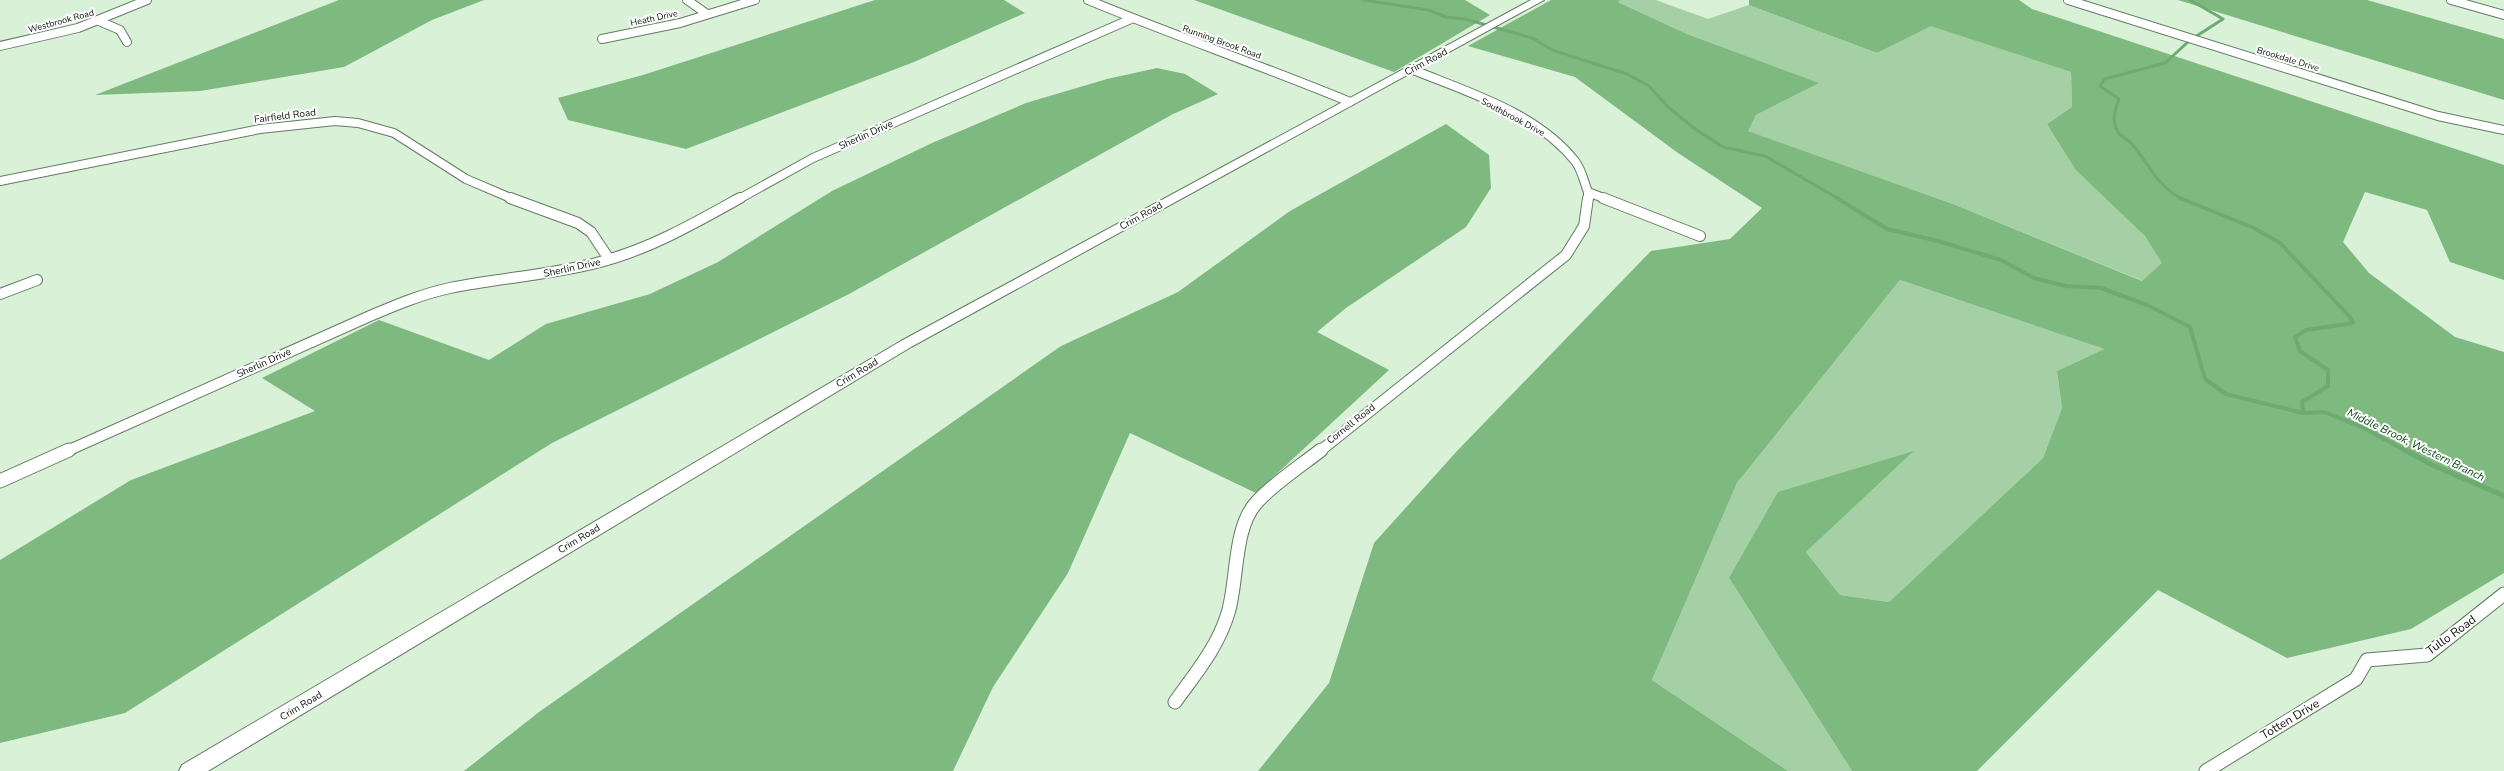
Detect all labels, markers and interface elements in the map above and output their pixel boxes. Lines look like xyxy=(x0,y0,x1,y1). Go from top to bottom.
street label: Westbrook Road xyxy=(27,6,95,36)
street label: Heath Drive xyxy=(629,7,679,29)
street label: Running Brook Road xyxy=(1181,22,1263,62)
street label: Brookdale Drive xyxy=(2255,44,2321,74)
street label: Crim Road xyxy=(1402,45,1450,79)
street label: Southbrook Drive xyxy=(1479,95,1547,139)
street label: Fairfield Road xyxy=(253,105,317,127)
street label: Sherlin Drive xyxy=(837,117,895,153)
street label: Crim Road xyxy=(1117,198,1165,234)
street label: Sherlin Drive xyxy=(542,255,602,281)
street label: Sherlin Drive xyxy=(235,345,293,381)
street label: Crim Road xyxy=(833,355,881,391)
street label: Cornell Road xyxy=(1324,400,1378,447)
water label: Middle Brook, Western Branch xyxy=(2345,405,2487,485)
street label: Crim Road xyxy=(555,521,603,557)
street label: Tullo Road xyxy=(2423,612,2479,658)
street label: Crim Road xyxy=(277,688,325,724)
street label: Totten Drive xyxy=(2258,695,2322,743)

